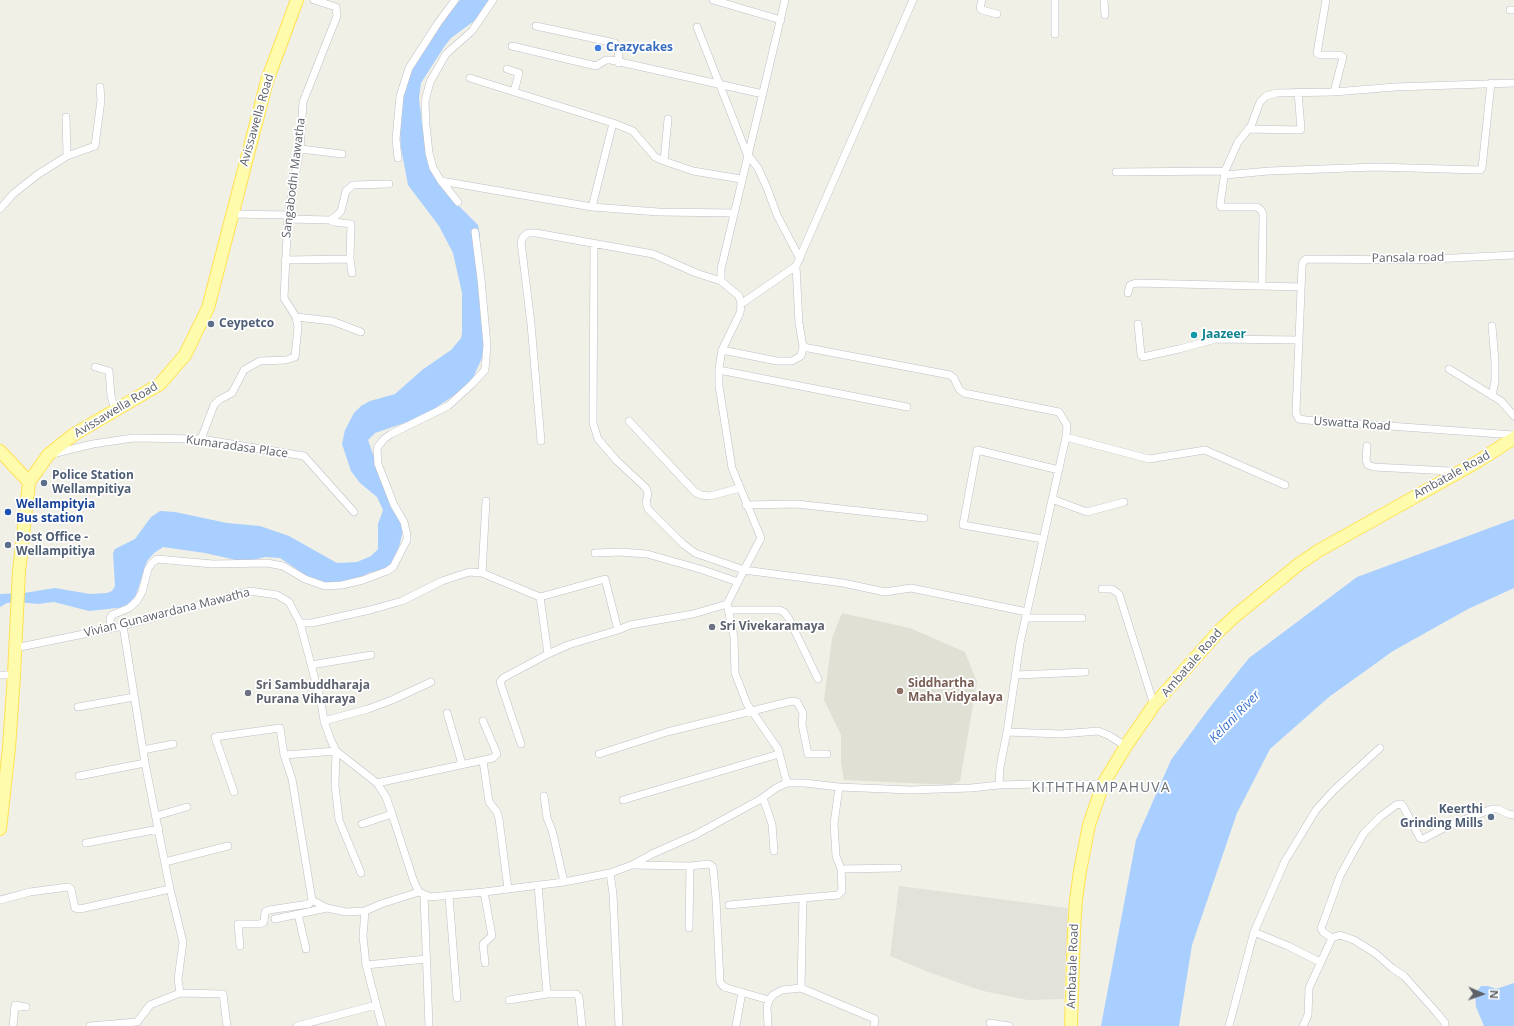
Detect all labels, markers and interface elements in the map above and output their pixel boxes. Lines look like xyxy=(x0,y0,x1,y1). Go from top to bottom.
place label: Crazycakes xyxy=(606,41,673,55)
marker: Crazycakes xyxy=(593,43,603,53)
street label: Avissawella Road xyxy=(237,72,277,168)
street label: Sangabodhi Mawatha xyxy=(279,117,309,239)
street label: Pansala road xyxy=(1372,250,1444,266)
place label: Ceypetco xyxy=(219,317,274,331)
marker: Ceypetco xyxy=(206,319,216,329)
place label: Jaazeer xyxy=(1202,328,1246,342)
marker: Jaazeer xyxy=(1189,330,1199,340)
street label: Avissawella Road xyxy=(71,379,161,441)
street label: Uswatta Road xyxy=(1313,414,1391,434)
street label: Kumaradasa Place xyxy=(185,433,289,461)
street label: Ambatale Road xyxy=(1411,448,1493,502)
place label: Police Station Wellampitiya xyxy=(52,469,134,497)
marker: Police Station Wellampitiya xyxy=(39,478,49,488)
place label: Wellampityia Bus station xyxy=(16,498,95,526)
marker: Wellampityia Bus station xyxy=(3,507,13,517)
place label: Post Office - Wellampitiya xyxy=(16,531,95,559)
marker: Post Office - Wellampitiya xyxy=(3,540,13,550)
street label: Vivian Gunawardana Mawatha xyxy=(83,585,251,641)
place label: Sri Vivekaramaya xyxy=(720,620,825,634)
marker: Sri Vivekaramaya xyxy=(707,622,717,632)
street label: Ambatale Road xyxy=(1159,626,1225,700)
place label: Siddhartha Maha Vidyalaya xyxy=(908,677,1003,705)
place label: Sri Sambuddharaja Purana Viharaya xyxy=(256,679,370,707)
marker: Siddhartha Maha Vidyalaya xyxy=(895,686,905,696)
marker: Sri Sambuddharaja Purana Viharaya xyxy=(243,688,253,698)
water label: Kelani River xyxy=(1206,688,1264,746)
district label: KITHTHAMPAHUVA xyxy=(1032,780,1170,796)
place label: Keerthi Grinding Mills xyxy=(1400,803,1483,831)
marker: Keerthi Grinding Mills xyxy=(1486,812,1496,822)
street label: Ambatale Road xyxy=(1064,923,1082,1009)
north arrow xyxy=(1462,974,1502,1014)
text: N xyxy=(1487,990,1502,999)

